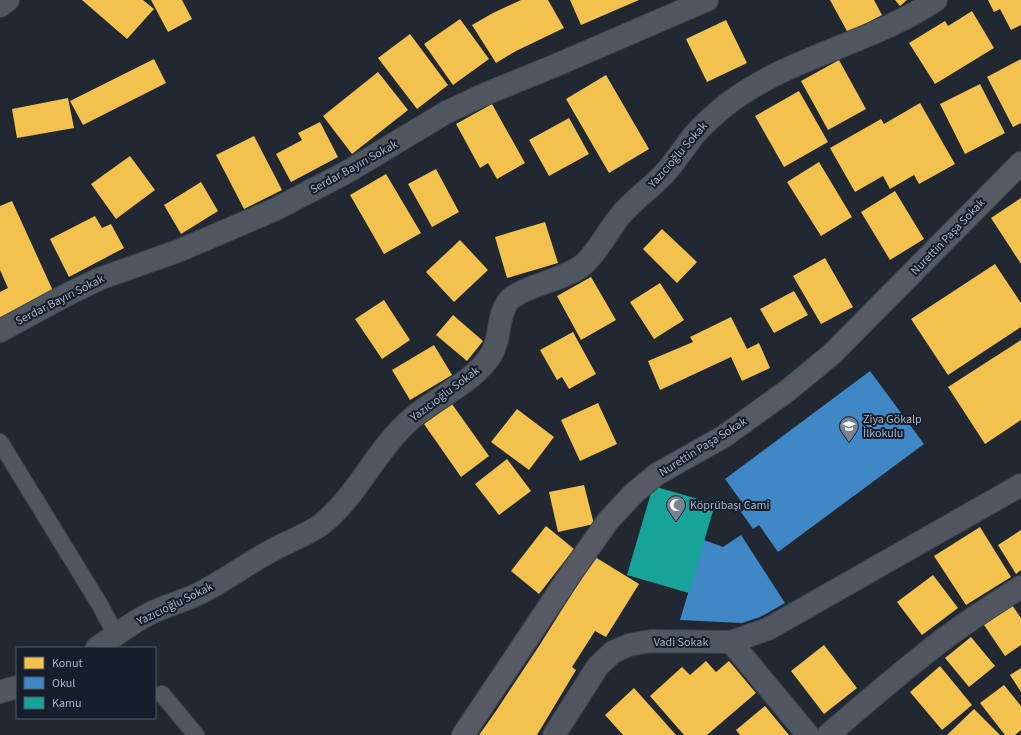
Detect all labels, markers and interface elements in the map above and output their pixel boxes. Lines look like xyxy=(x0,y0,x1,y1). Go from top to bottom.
street label: Yazıcıoğlu Sokak xyxy=(644,118,712,193)
street label: Serdar Bayırı Sokak xyxy=(307,136,401,198)
street label: Nurettin Paşa Sokak xyxy=(907,195,989,279)
street label: Serdar Bayırı Sokak xyxy=(13,270,107,330)
street label: Yazıcıoğlu Sokak xyxy=(406,362,483,426)
place label: Ziya Gökalp İlkokulu xyxy=(863,411,922,442)
street label: Nurettin Paşa Sokak xyxy=(656,413,750,481)
school or university icon: Ziya Gökalp İlkokulu xyxy=(838,415,860,443)
mosque icon: Köprübaşı Cami xyxy=(665,494,687,522)
place label: Köprübaşı Cami xyxy=(690,497,769,514)
street label: Yazıcıoğlu Sokak xyxy=(133,578,216,630)
street label: Vadi Sokak xyxy=(654,634,708,651)
legend xyxy=(16,647,156,719)
text: Konut xyxy=(52,655,83,672)
text: Okul xyxy=(52,675,75,692)
text: Kamu xyxy=(52,695,81,712)

